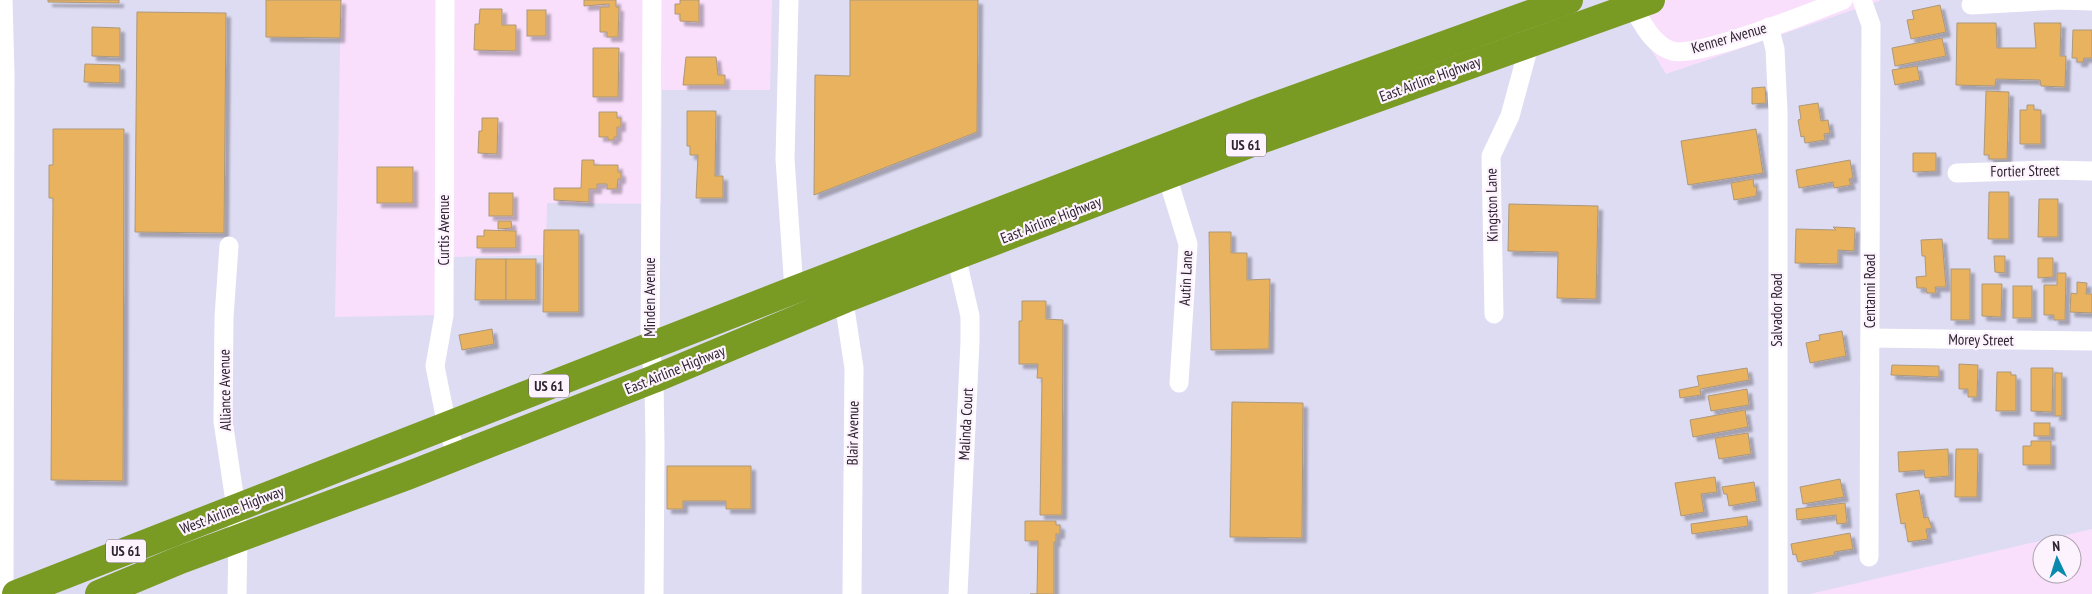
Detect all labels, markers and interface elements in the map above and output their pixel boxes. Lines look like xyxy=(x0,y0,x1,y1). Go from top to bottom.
street label: Kenner Avenue xyxy=(1689,18,1769,57)
street label: East Airline Highway xyxy=(1377,51,1483,106)
road number: US 61 xyxy=(1226,134,1266,156)
street label: Fortier Street xyxy=(1990,160,2060,181)
street label: Kingston Lane xyxy=(1481,168,1502,242)
street label: East Airline Highway xyxy=(998,191,1104,247)
street label: Curtis Avenue xyxy=(434,195,453,265)
street label: Autin Lane xyxy=(1175,250,1196,306)
street label: Centanni Road xyxy=(1860,254,1879,328)
street label: Minden Avenue xyxy=(640,257,659,337)
street label: Salvador Road xyxy=(1767,273,1786,347)
street label: Morey Street xyxy=(1948,329,2014,350)
street label: East Airline Highway xyxy=(622,341,728,398)
street label: Alliance Avenue xyxy=(214,349,235,431)
road number: US 61 xyxy=(529,374,569,398)
street label: Malinda Court xyxy=(954,387,977,461)
street label: Blair Avenue xyxy=(842,401,863,465)
street label: West Airline Highway xyxy=(177,481,287,538)
north arrow xyxy=(2032,534,2082,584)
text: N xyxy=(2052,537,2060,555)
road number: US 61 xyxy=(106,540,146,562)

